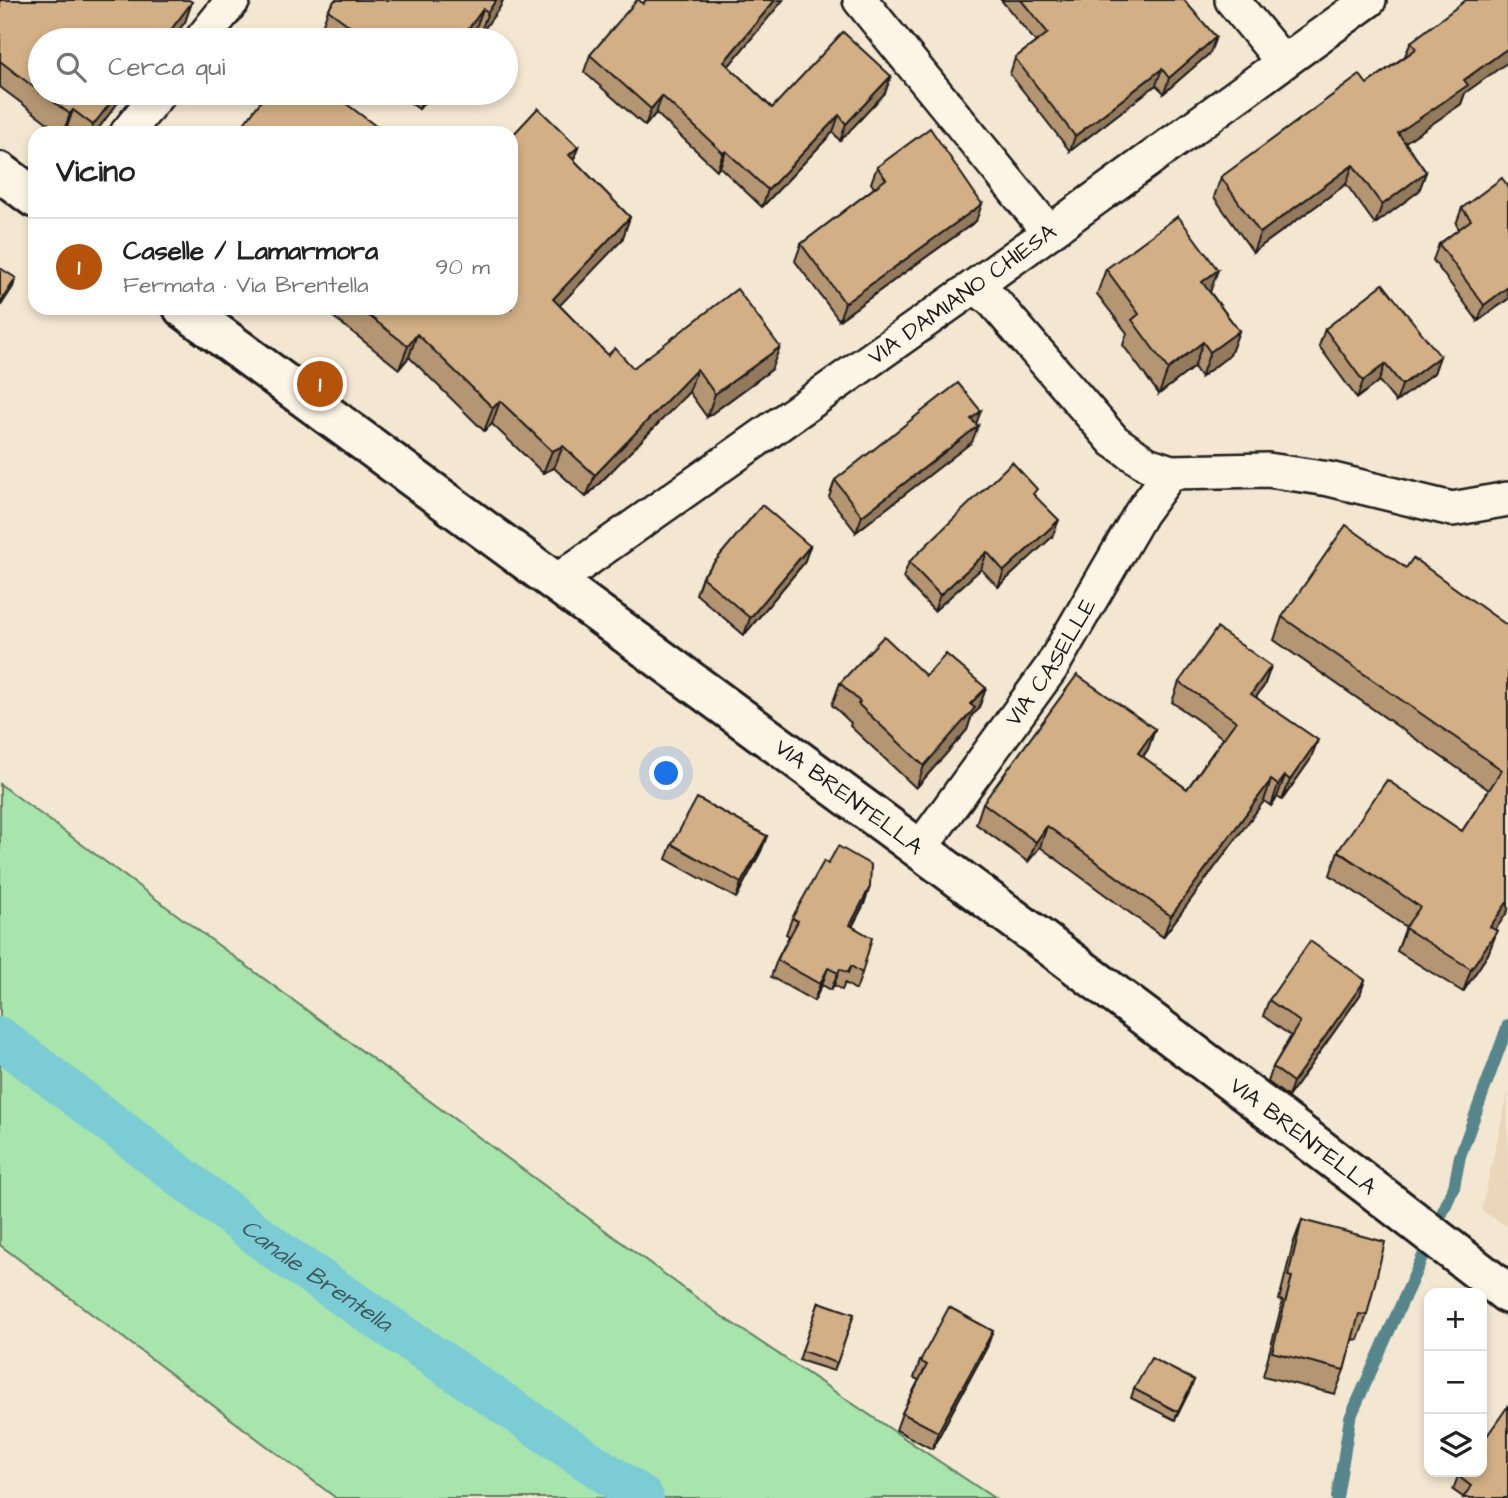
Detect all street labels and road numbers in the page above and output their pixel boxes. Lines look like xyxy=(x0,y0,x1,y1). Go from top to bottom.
street label: VIA DAMIANO CHIESA xyxy=(862,216,1063,373)
street label: VIA CASELLE xyxy=(998,592,1104,733)
street label: VIA BRENTELLA xyxy=(768,732,930,863)
street label: VIA BRENTELLA xyxy=(1223,1070,1383,1203)

